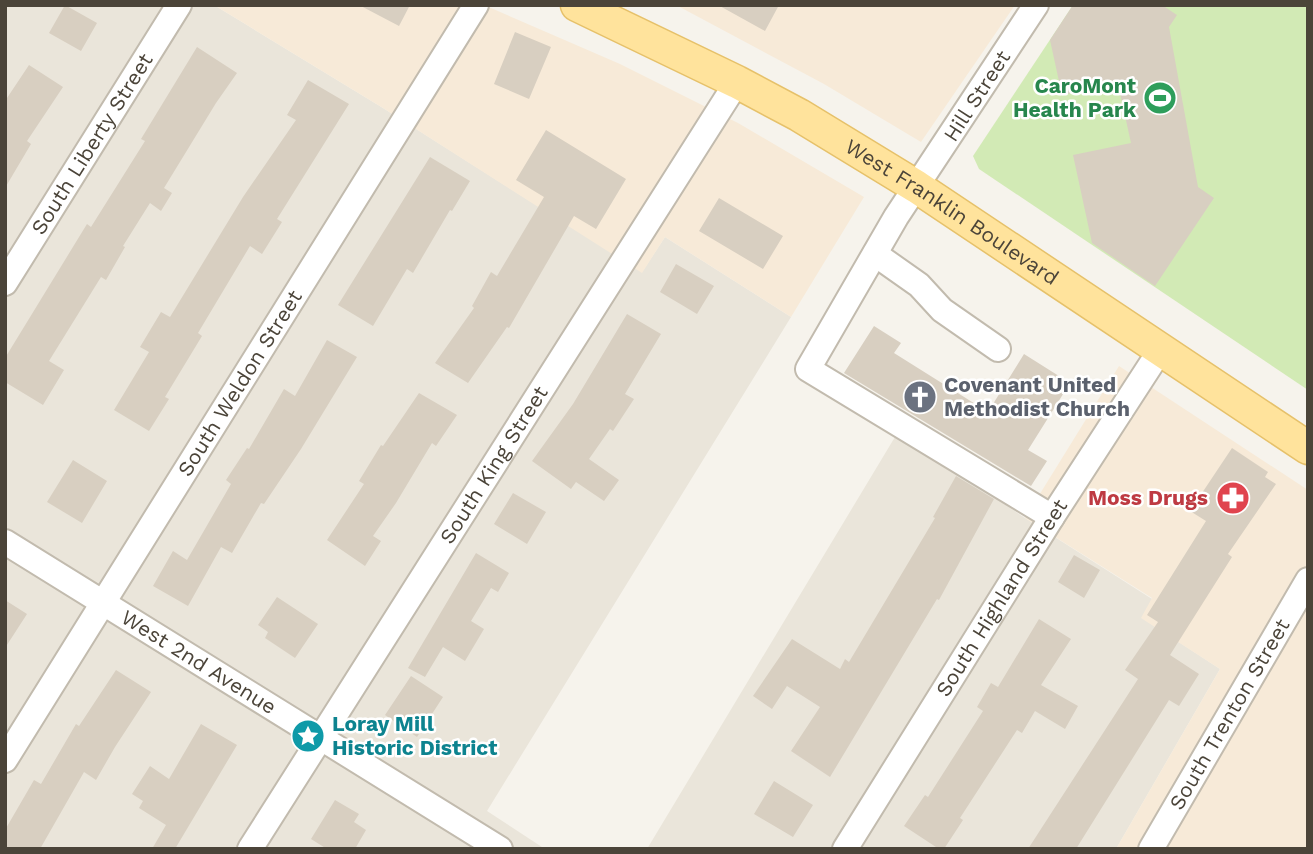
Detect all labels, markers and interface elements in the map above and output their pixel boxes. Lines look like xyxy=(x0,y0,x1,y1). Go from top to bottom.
street label: Hill Street xyxy=(938,45,1015,146)
street label: South Liberty Street xyxy=(26,48,158,239)
place label: CaroMont Health Park xyxy=(1013,73,1137,122)
sports icon: CaroMont Health Park xyxy=(1141,79,1179,117)
street label: West Franklin Boulevard xyxy=(841,133,1064,290)
street label: South Weldon Street xyxy=(172,285,307,481)
place label: Covenant United Methodist Church xyxy=(944,372,1130,421)
church icon: Covenant United Methodist Church xyxy=(901,378,939,416)
street label: South King Street xyxy=(434,381,553,548)
pharmacy icon: Moss Drugs xyxy=(1214,479,1252,517)
place label: Moss Drugs xyxy=(1088,485,1208,510)
street label: South Highland Street xyxy=(930,494,1072,701)
street label: West 2nd Avenue xyxy=(117,604,281,719)
street label: South Trenton Street xyxy=(1164,614,1295,814)
place label: Loray Mill Historic District xyxy=(332,711,497,760)
place icon: Loray Mill Historic District xyxy=(289,717,327,755)

